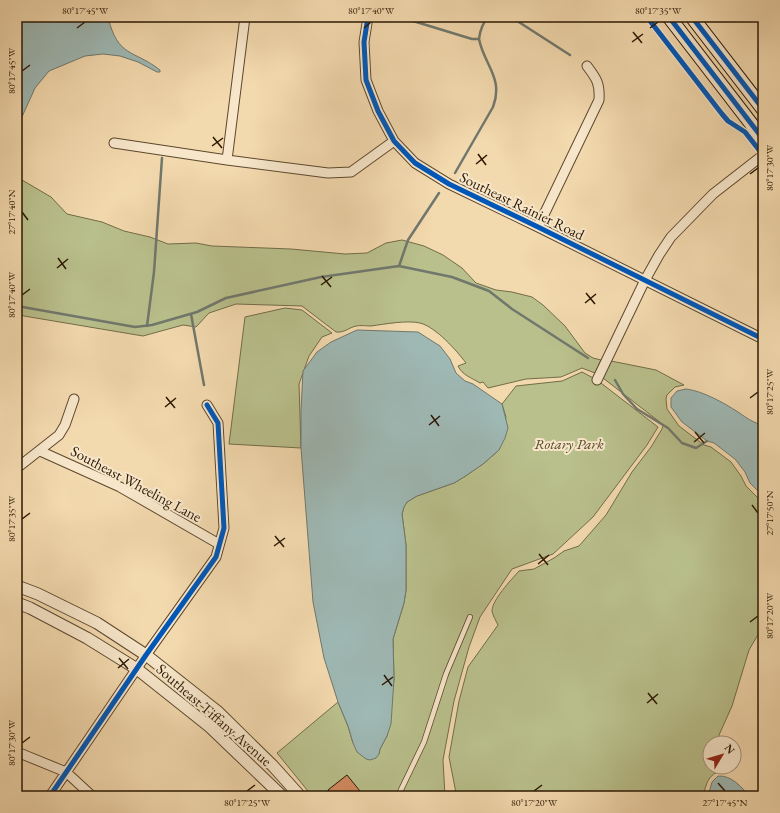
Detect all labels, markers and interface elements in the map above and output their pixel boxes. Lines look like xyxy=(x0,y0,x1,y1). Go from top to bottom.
text: 80°17'45"W xyxy=(62,4,109,17)
text: 80°17'40"W xyxy=(348,4,395,17)
text: 80°17'35"W xyxy=(635,4,682,17)
text: 80°17'45"W xyxy=(5,47,18,94)
text: 80°17'30"W xyxy=(763,144,776,191)
street label: Southeast Rainier Road xyxy=(457,167,588,244)
text: 27°17'40"N xyxy=(5,189,18,234)
text: 80°17'40"W xyxy=(5,271,18,318)
text: 80°17'25"W xyxy=(763,368,776,415)
park label: Rotary Park xyxy=(534,434,604,453)
street label: Southeast Wheeling Lane xyxy=(68,441,205,526)
text: 27°17'50"N xyxy=(763,490,776,535)
text: 80°17'35"W xyxy=(5,495,18,542)
text: 80°17'20"W xyxy=(763,592,776,639)
street label: Southeast Tiffany Avenue xyxy=(153,659,276,770)
text: 80°17'30"W xyxy=(5,719,18,766)
north arrow xyxy=(702,735,742,775)
text: N xyxy=(722,741,738,757)
text: 80°17'25"W xyxy=(224,796,271,809)
text: 80°17'20"W xyxy=(511,796,558,809)
text: 27°17'45"N xyxy=(703,796,748,809)

